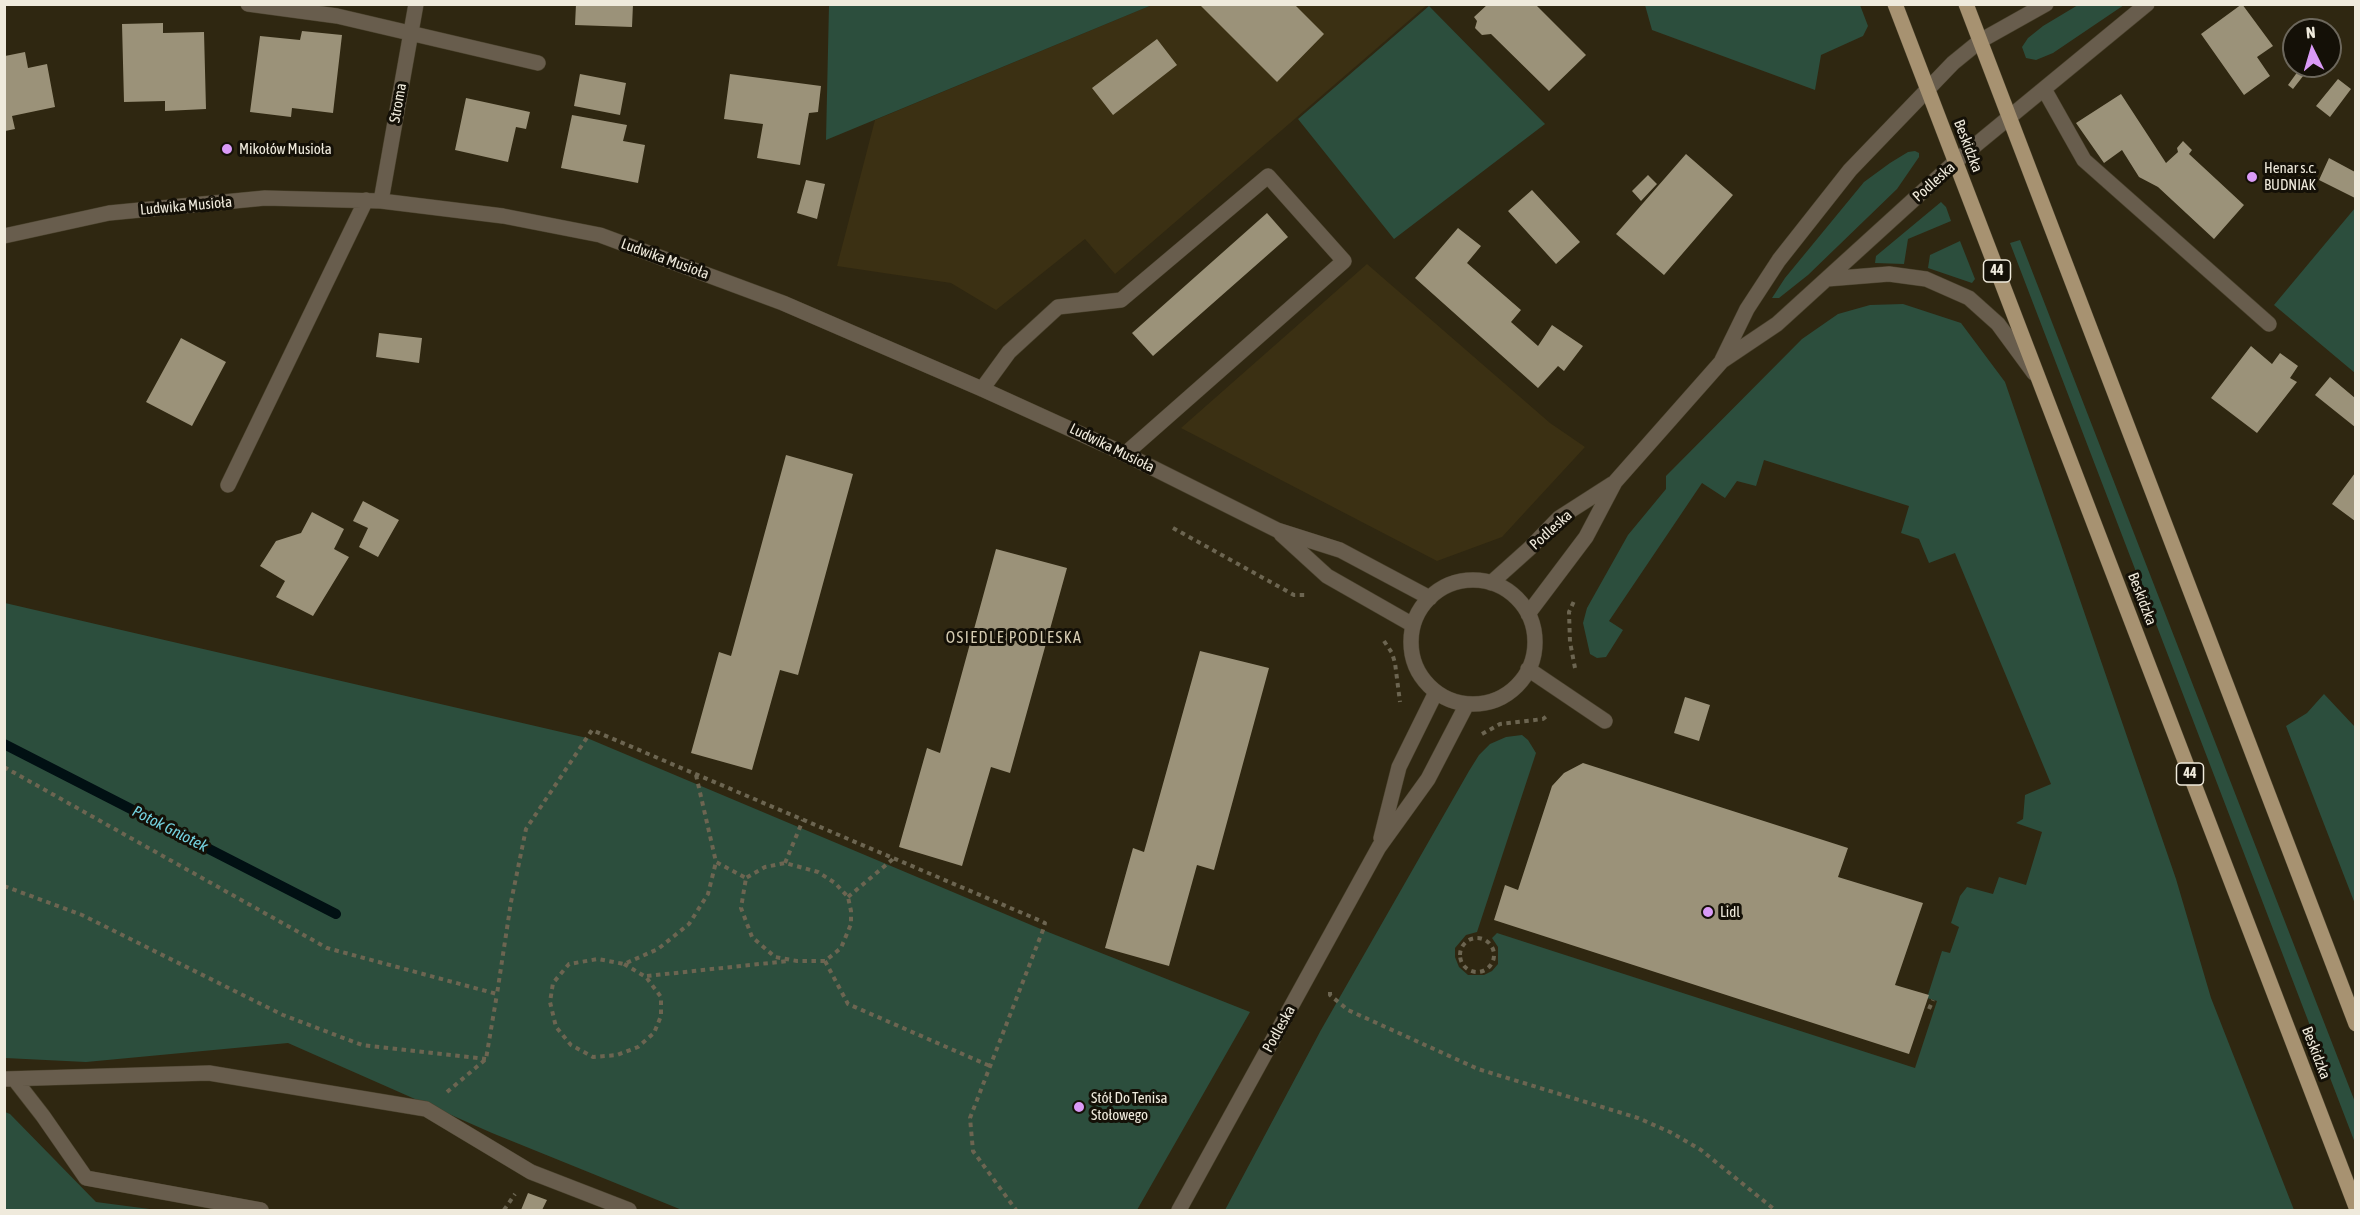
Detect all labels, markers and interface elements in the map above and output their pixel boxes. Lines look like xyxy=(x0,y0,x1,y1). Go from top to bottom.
north arrow xyxy=(2282,18,2342,78)
text: N xyxy=(2305,23,2316,41)
street label: Stroma xyxy=(386,82,410,124)
street label: Beskidzka xyxy=(1950,117,1986,175)
place label: Mikołów Musioła xyxy=(239,140,332,158)
marker: Mikołów Musioła xyxy=(220,142,234,156)
street label: Podleska xyxy=(1909,158,1959,206)
place label: Henar s.c. BUDNIAK xyxy=(2264,159,2316,194)
marker: Henar s.c. BUDNIAK xyxy=(2245,170,2259,184)
street label: Ludwika Musioła xyxy=(139,193,233,219)
street label: Ludwika Musioła xyxy=(619,235,711,283)
road number: 44 xyxy=(1984,260,2010,282)
street label: Ludwika Musioła xyxy=(1067,420,1157,476)
street label: Podleska xyxy=(1526,506,1576,554)
street label: Beskidzka xyxy=(2124,570,2160,628)
district label: OSIEDLE PODLESKA xyxy=(946,628,1082,648)
road number: 44 xyxy=(2176,763,2204,785)
water label: Potok Gniotek xyxy=(129,802,211,856)
place label: Lidl xyxy=(1720,903,1740,921)
marker: Lidl xyxy=(1701,905,1715,919)
street label: Podleska xyxy=(1259,1002,1299,1056)
street label: Beskidzka xyxy=(2298,1024,2334,1082)
place label: Stół Do Tenisa Stołowego xyxy=(1091,1089,1168,1124)
marker: Stół Do Tenisa Stołowego xyxy=(1072,1100,1086,1114)

